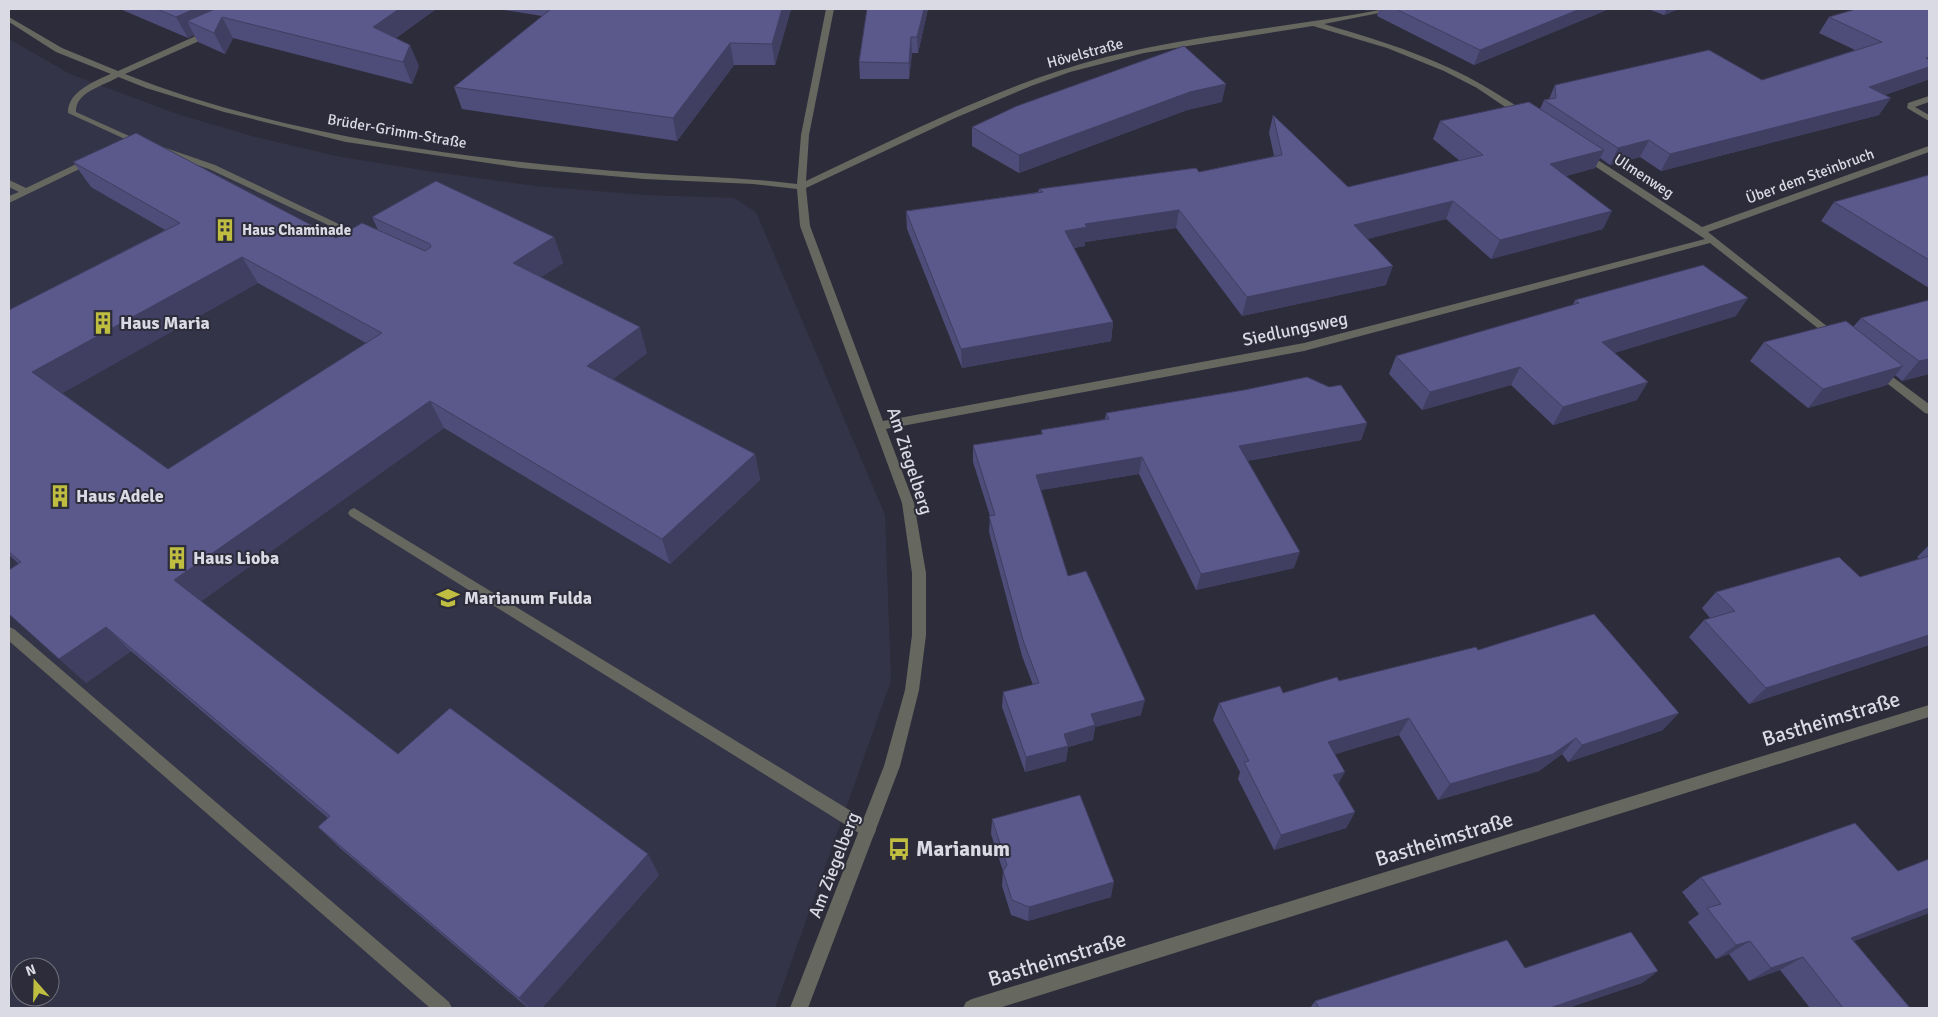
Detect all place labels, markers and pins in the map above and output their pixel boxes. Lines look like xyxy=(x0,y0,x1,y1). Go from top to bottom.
building icon: Haus Chaminade xyxy=(212,217,238,243)
place label: Haus Chaminade xyxy=(242,221,351,239)
building icon: Haus Maria xyxy=(90,310,116,336)
place label: Haus Maria xyxy=(120,312,210,334)
building icon: Haus Adele xyxy=(47,483,73,509)
place label: Haus Adele xyxy=(76,485,164,507)
building icon: Haus Lioba xyxy=(164,545,190,571)
place label: Haus Lioba xyxy=(193,547,279,569)
school or university icon: Marianum Fulda xyxy=(435,585,461,611)
place label: Marianum Fulda xyxy=(464,587,592,609)
bus stop icon: Marianum xyxy=(886,836,912,862)
place label: Marianum xyxy=(916,836,1010,862)

